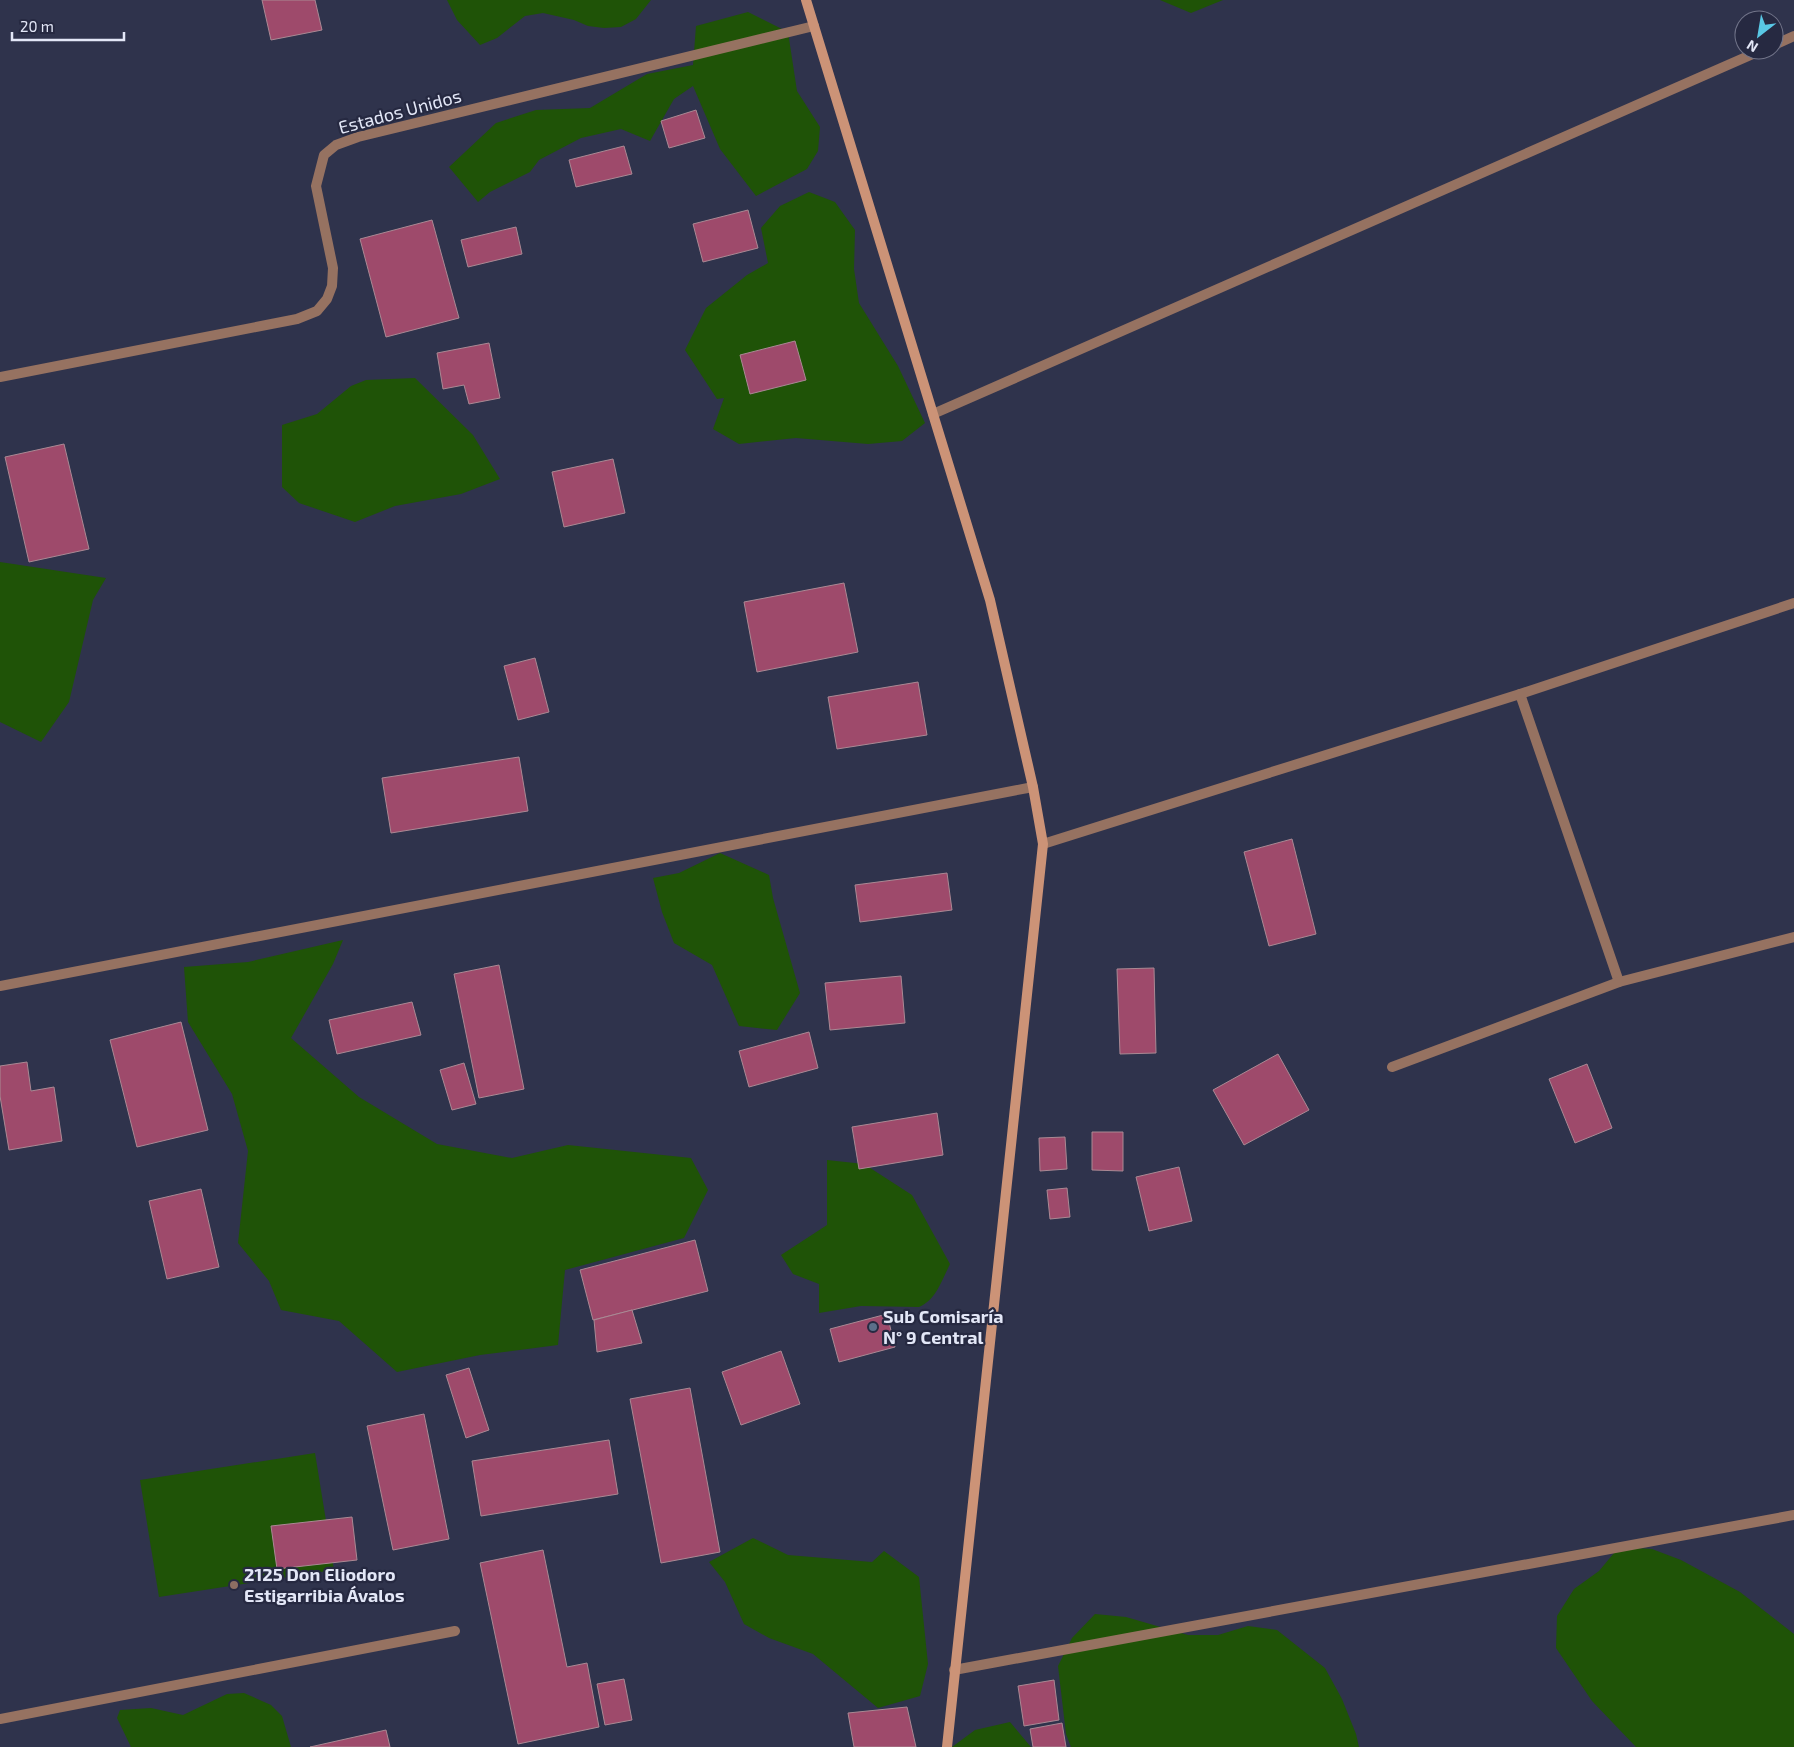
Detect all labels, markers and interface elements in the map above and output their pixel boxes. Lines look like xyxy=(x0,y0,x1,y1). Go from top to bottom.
scale bar xyxy=(12,10,125,42)
north arrow xyxy=(1734,10,1784,60)
text: 20 m xyxy=(20,17,54,35)
text: N xyxy=(1743,37,1761,56)
street label: Estados Unidos xyxy=(336,84,464,138)
place label: Sub Comisaría N° 9 Central xyxy=(883,1305,1004,1348)
marker: Sub Comisaría N° 9 Central xyxy=(867,1321,879,1333)
place label: 2125 Don Eliodoro Estigarribia Ávalos xyxy=(244,1563,404,1606)
marker: 2125 Don Eliodoro Estigarribia Ávalos xyxy=(228,1579,240,1591)

